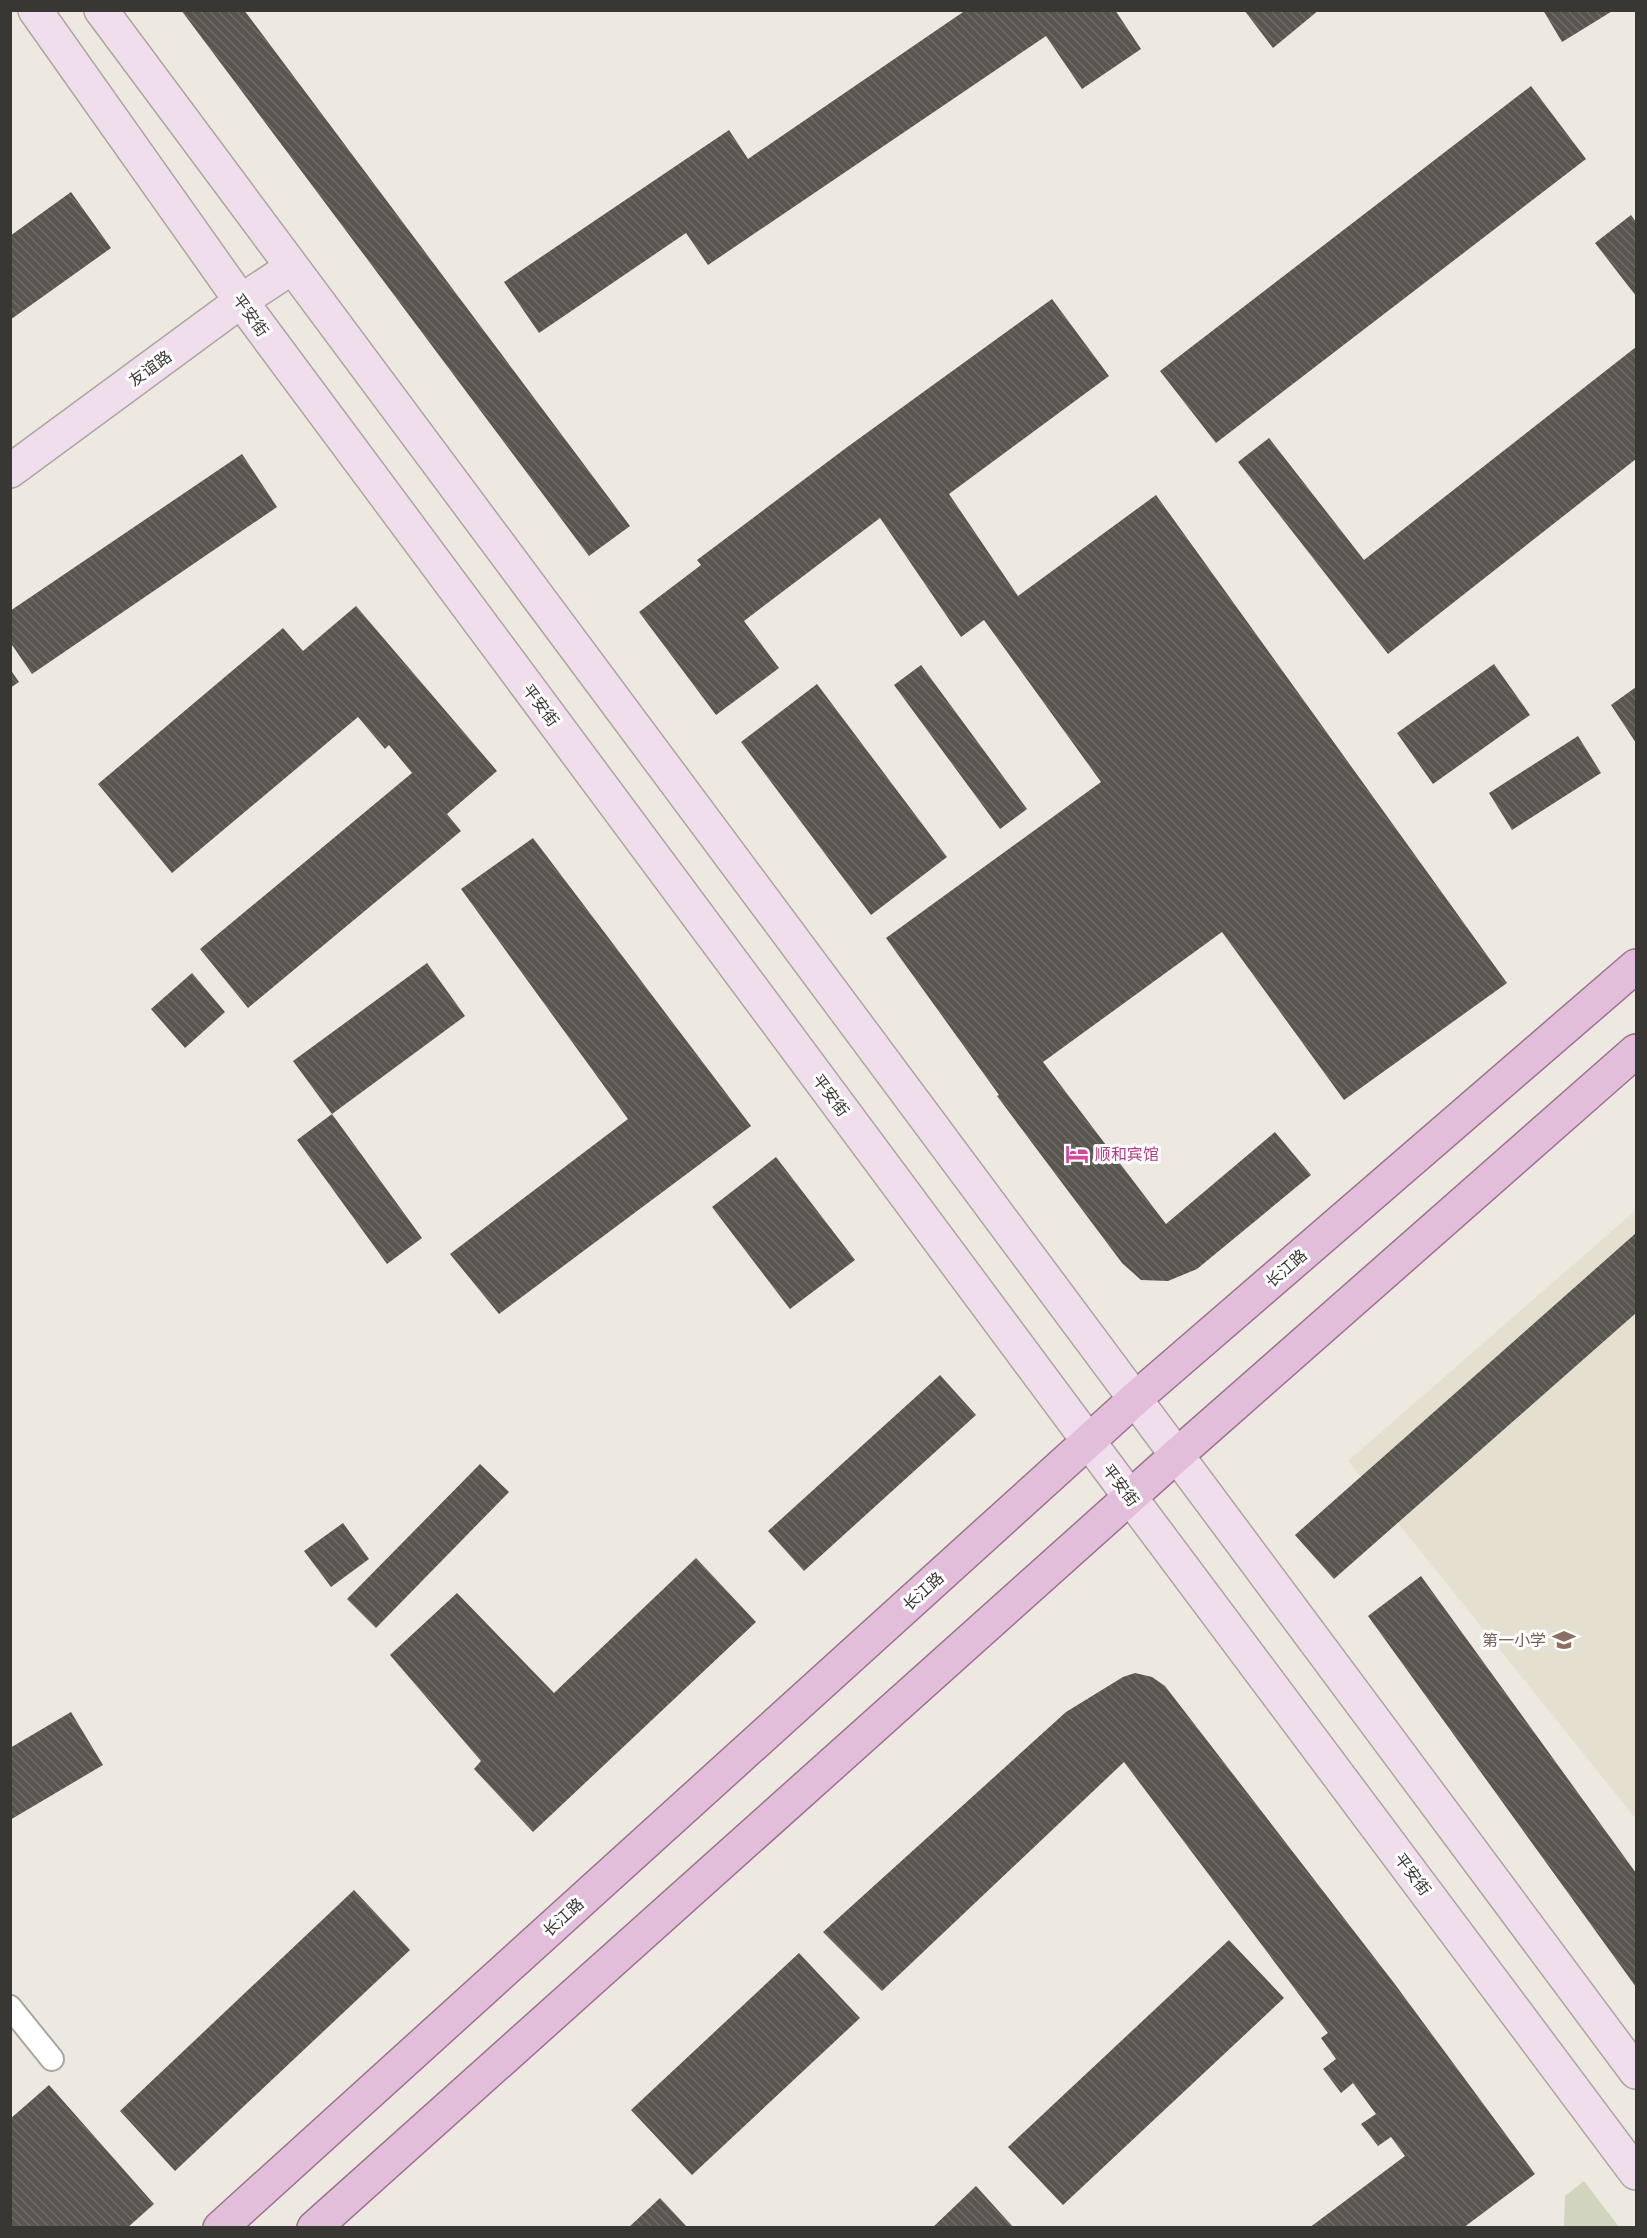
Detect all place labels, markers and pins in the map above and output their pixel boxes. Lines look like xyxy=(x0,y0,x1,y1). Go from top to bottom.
hotel icon: 顺和宾馆 xyxy=(1064,1141,1090,1167)
place label: 顺和宾馆 xyxy=(1095,1144,1159,1164)
school or university icon: 第一小学 xyxy=(1551,1627,1577,1653)
place label: 第一小学 xyxy=(1482,1630,1546,1650)

